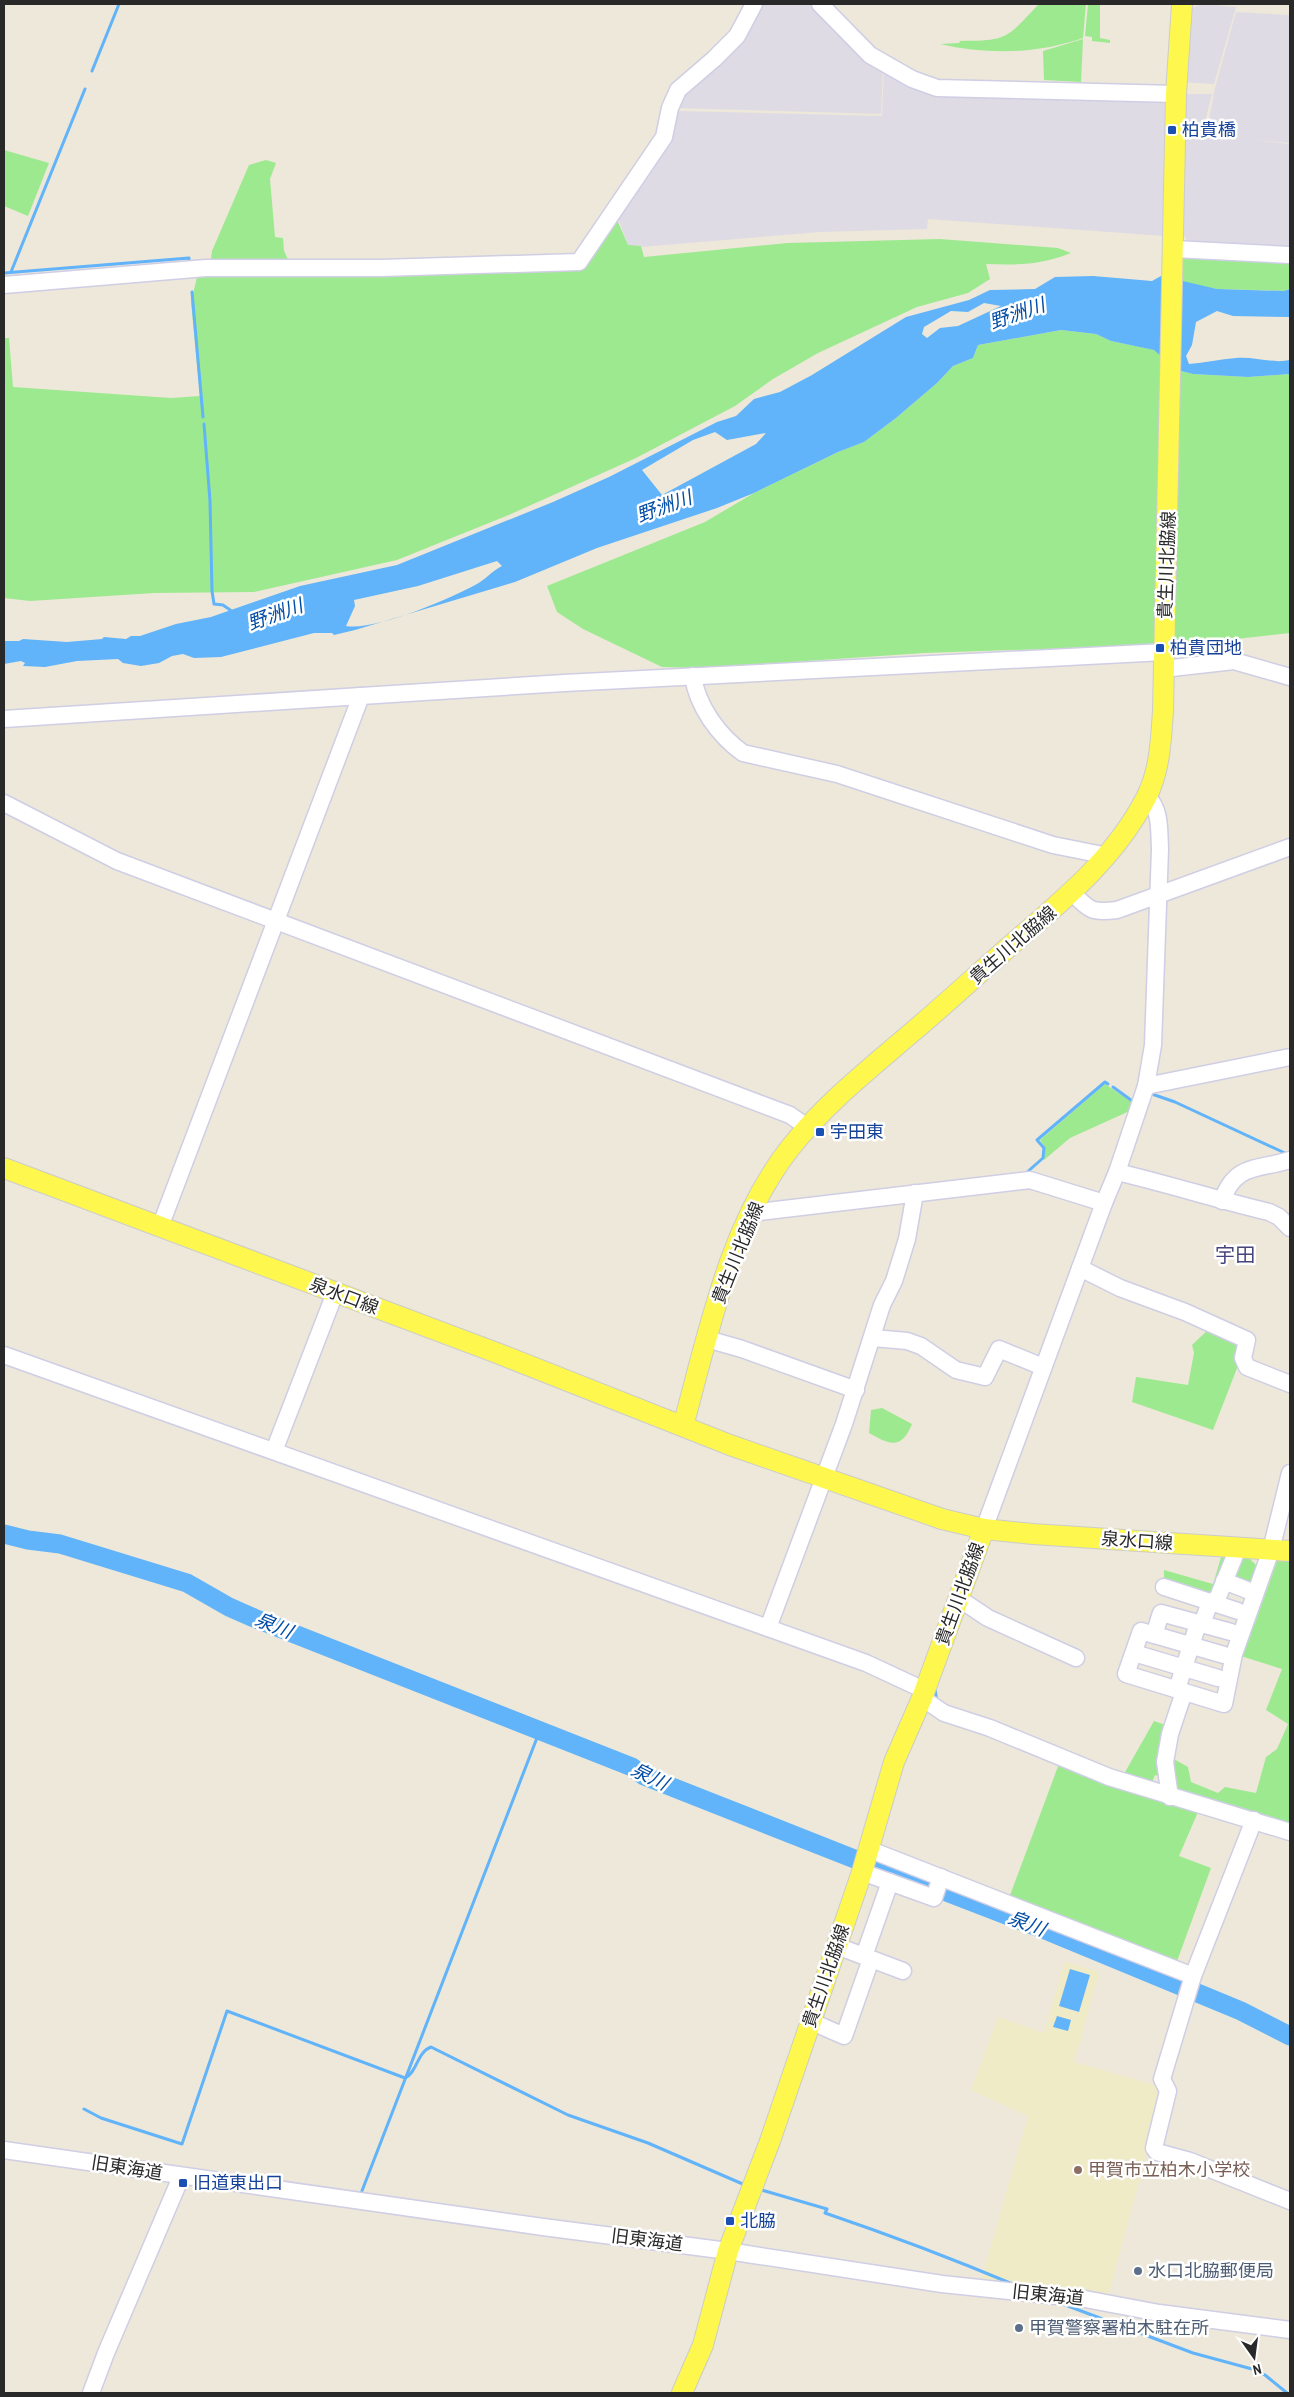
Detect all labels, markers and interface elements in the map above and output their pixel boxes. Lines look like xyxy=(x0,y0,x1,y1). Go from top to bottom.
place label: 柏貴橋 xyxy=(1182,117,1236,142)
marker: 柏貴橋 xyxy=(1166,124,1178,136)
water label: 野洲川 xyxy=(986,291,1050,335)
water label: 野洲川 xyxy=(633,483,697,528)
street label: 貴生川北脇線 xyxy=(1152,511,1181,619)
water label: 野洲川 xyxy=(244,591,308,636)
place label: 柏貴団地 xyxy=(1170,635,1242,660)
marker: 柏貴団地 xyxy=(1154,642,1166,654)
street label: 貴生川北脇線 xyxy=(964,900,1062,989)
place label: 宇田東 xyxy=(830,1119,884,1144)
marker: 宇田東 xyxy=(814,1126,826,1138)
street label: 貴生川北脇線 xyxy=(706,1198,769,1308)
district label: 宇田 xyxy=(1215,1241,1255,1268)
street label: 泉水口線 xyxy=(306,1271,382,1320)
street label: 泉水口線 xyxy=(1100,1526,1174,1555)
street label: 貴生川北脇線 xyxy=(929,1539,990,1649)
water label: 泉川 xyxy=(252,1606,298,1645)
water label: 泉川 xyxy=(627,1756,675,1797)
water label: 泉川 xyxy=(1005,1904,1051,1943)
street label: 貴生川北脇線 xyxy=(796,1921,855,2031)
street label: 旧東海道 xyxy=(90,2150,165,2185)
place label: 甲賀市立柏木小学校 xyxy=(1088,2157,1250,2182)
marker: 甲賀市立柏木小学校 xyxy=(1072,2164,1084,2176)
place label: 旧道東出口 xyxy=(193,2170,283,2195)
marker: 旧道東出口 xyxy=(177,2177,189,2189)
place label: 北脇 xyxy=(740,2208,776,2233)
marker: 北脇 xyxy=(724,2215,736,2227)
street label: 旧東海道 xyxy=(610,2223,684,2256)
place label: 水口北脇郵便局 xyxy=(1148,2258,1274,2283)
marker: 水口北脇郵便局 xyxy=(1132,2265,1144,2277)
street label: 旧東海道 xyxy=(1011,2278,1085,2311)
place label: 甲賀警察署柏木駐在所 xyxy=(1029,2315,1209,2340)
marker: 甲賀警察署柏木駐在所 xyxy=(1013,2322,1025,2334)
north arrow xyxy=(1229,2332,1279,2382)
text: N xyxy=(1251,2360,1263,2379)

